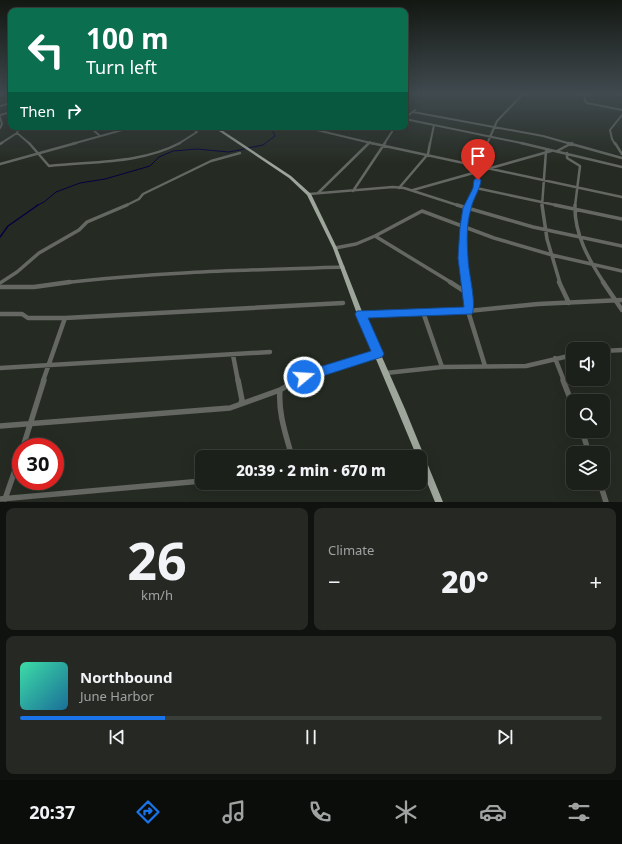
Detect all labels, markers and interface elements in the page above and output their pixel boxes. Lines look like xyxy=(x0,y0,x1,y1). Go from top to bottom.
text: 100 m xyxy=(86,19,169,57)
icon: left xyxy=(20,24,72,76)
text: Turn left xyxy=(86,55,157,79)
icon: right xyxy=(63,100,85,122)
text: Then xyxy=(20,101,55,121)
pin xyxy=(461,139,495,180)
icon: arrive xyxy=(467,145,489,167)
map controls xyxy=(566,342,610,490)
button: sound xyxy=(566,342,610,386)
position arrow xyxy=(283,356,325,398)
button: search xyxy=(566,394,610,438)
speed limit sign: 30 xyxy=(12,438,64,490)
button: layers xyxy=(566,446,610,490)
text: 20:39 · 2 min · 670 m xyxy=(236,460,386,480)
text: 26 xyxy=(127,524,187,595)
text: Climate xyxy=(328,541,374,559)
text: 20° xyxy=(441,561,489,602)
text: − xyxy=(328,566,341,596)
text: + xyxy=(589,566,602,596)
text: km/h xyxy=(141,586,173,604)
text: Northbound xyxy=(80,667,172,687)
text: June Harbor xyxy=(80,687,154,705)
icon: previous xyxy=(106,726,128,748)
icon: pause xyxy=(300,726,322,748)
icon: next xyxy=(494,726,516,748)
icon: directions xyxy=(134,798,162,826)
icon: music xyxy=(220,798,248,826)
icon: phone xyxy=(306,798,334,826)
icon: climate xyxy=(392,798,420,826)
icon: car xyxy=(479,798,507,826)
icon: filters xyxy=(565,798,593,826)
text: 20:37 xyxy=(29,800,75,824)

